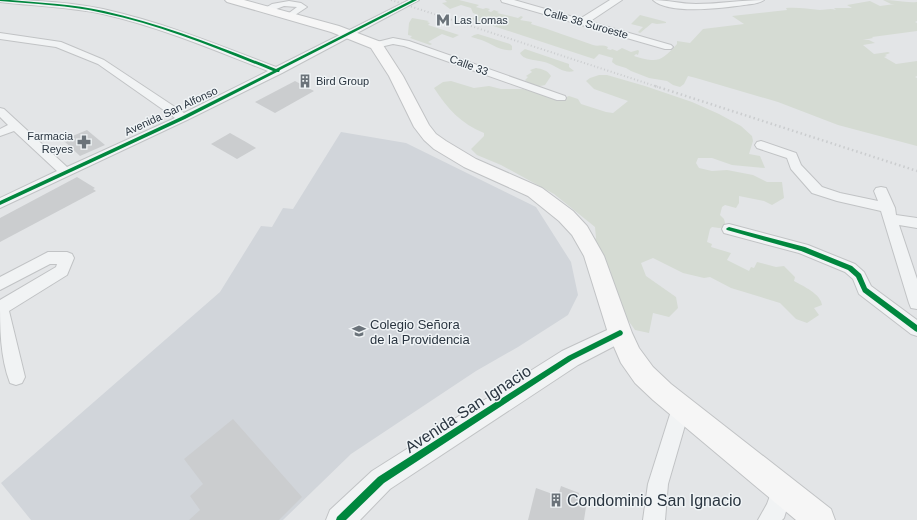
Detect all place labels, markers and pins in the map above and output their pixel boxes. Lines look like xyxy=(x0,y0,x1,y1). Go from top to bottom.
metro station icon: Las Lomas xyxy=(435,12,451,28)
place label: Las Lomas xyxy=(454,14,508,26)
building icon: Bird Group xyxy=(297,73,313,89)
place label: Bird Group xyxy=(316,75,369,87)
place label: Farmacia Reyes xyxy=(27,130,74,155)
pharmacy icon: Farmacia Reyes xyxy=(76,134,92,150)
place label: Colegio Señora de la Providencia xyxy=(370,317,470,347)
school or university icon: Colegio Señora de la Providencia xyxy=(351,323,367,339)
building icon: Condominio San Ignacio xyxy=(548,492,564,508)
place label: Condominio San Ignacio xyxy=(567,492,741,509)

